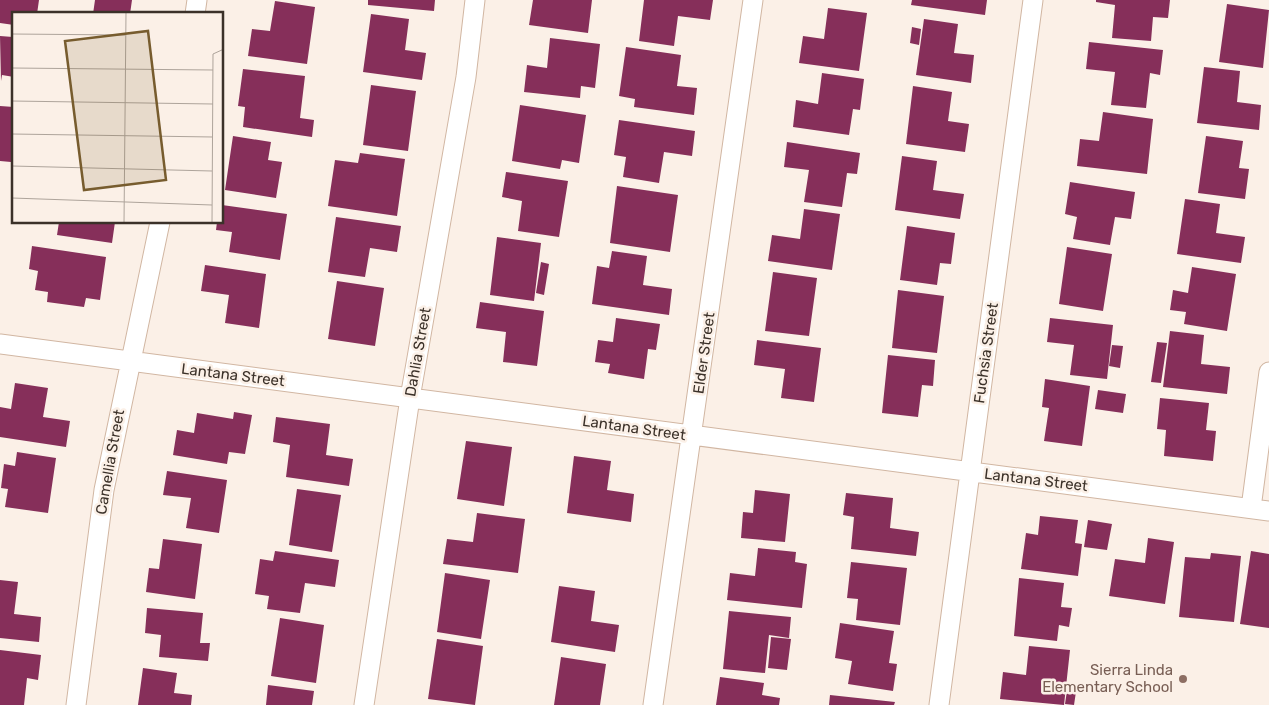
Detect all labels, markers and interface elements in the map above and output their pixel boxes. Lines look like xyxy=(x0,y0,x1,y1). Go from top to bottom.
inset map xyxy=(12,12,224,224)
street label: Fuchsia Street xyxy=(970,301,1002,405)
street label: Dahlia Street xyxy=(401,306,435,398)
street label: Elder Street xyxy=(689,311,719,395)
street label: Lantana Street xyxy=(180,360,286,390)
street label: Camellia Street xyxy=(92,408,128,516)
street label: Lantana Street xyxy=(581,412,687,444)
street label: Lantana Street xyxy=(983,465,1089,495)
place label: Sierra Linda Elementary School xyxy=(1042,661,1173,696)
marker: Sierra Linda Elementary School xyxy=(1177,673,1189,685)

